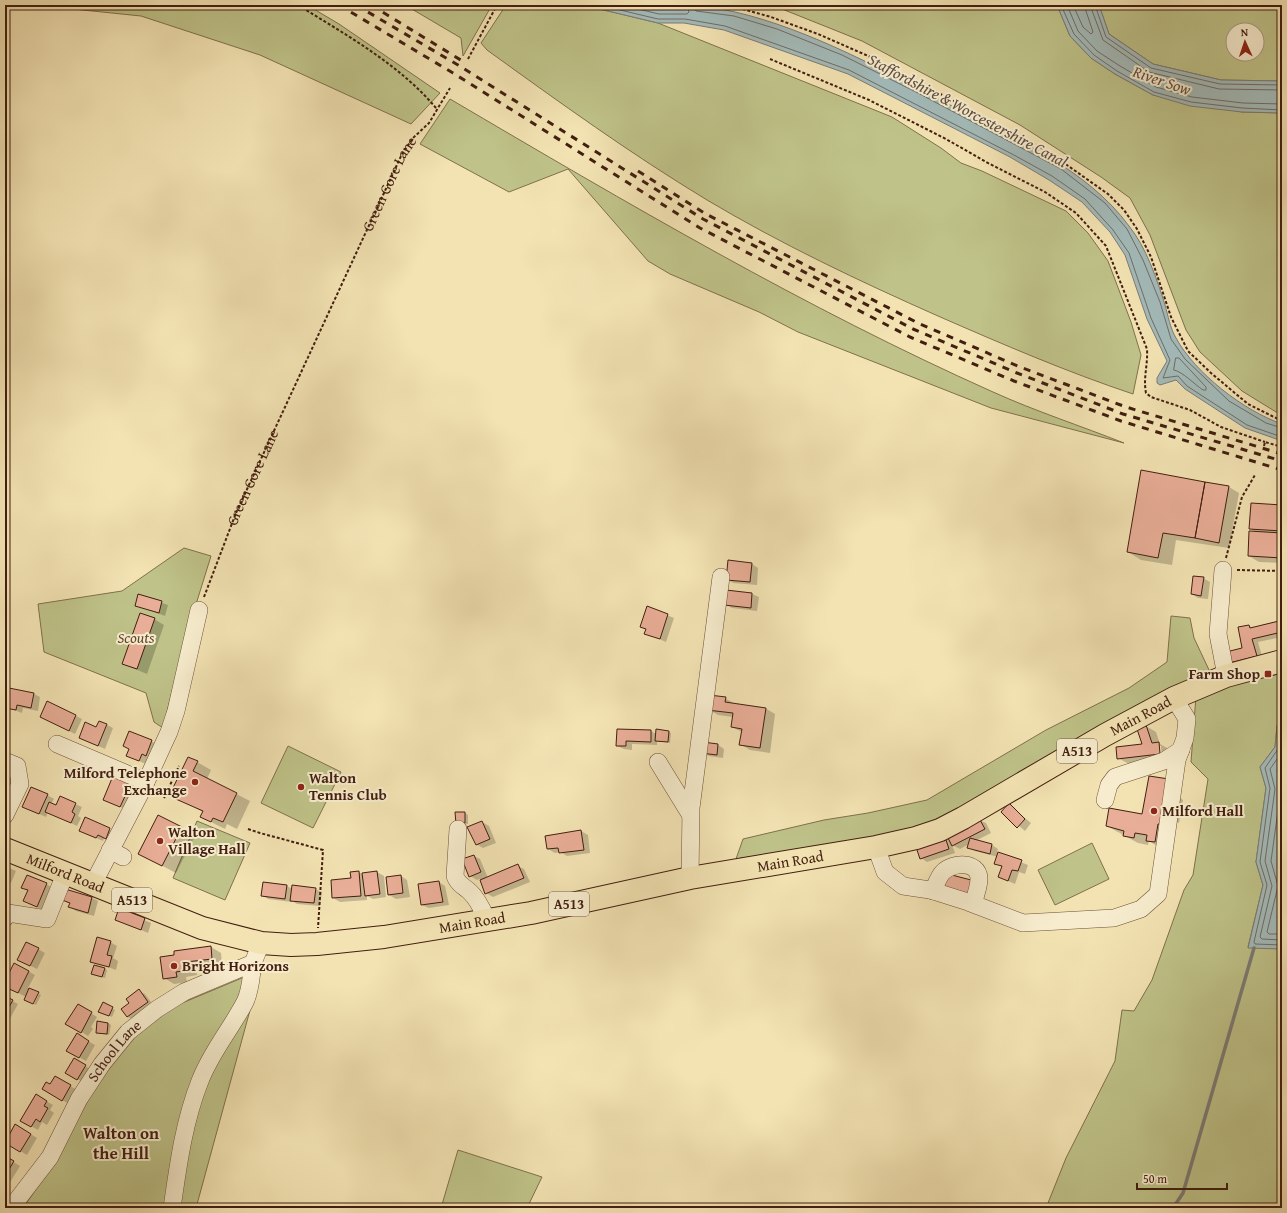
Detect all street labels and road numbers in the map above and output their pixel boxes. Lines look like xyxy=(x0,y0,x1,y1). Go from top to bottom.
street label: Green Gore Lane xyxy=(357,132,421,235)
street label: Green Gore Lane xyxy=(221,426,283,528)
street label: Main Road xyxy=(1106,690,1175,741)
road number: A513 xyxy=(1057,739,1097,763)
street label: Main Road xyxy=(756,845,825,877)
street label: Milford Road xyxy=(24,848,107,898)
road number: A513 xyxy=(112,888,152,912)
road number: A513 xyxy=(549,892,589,916)
street label: Main Road xyxy=(438,906,507,938)
street label: School Lane xyxy=(82,1014,145,1086)

